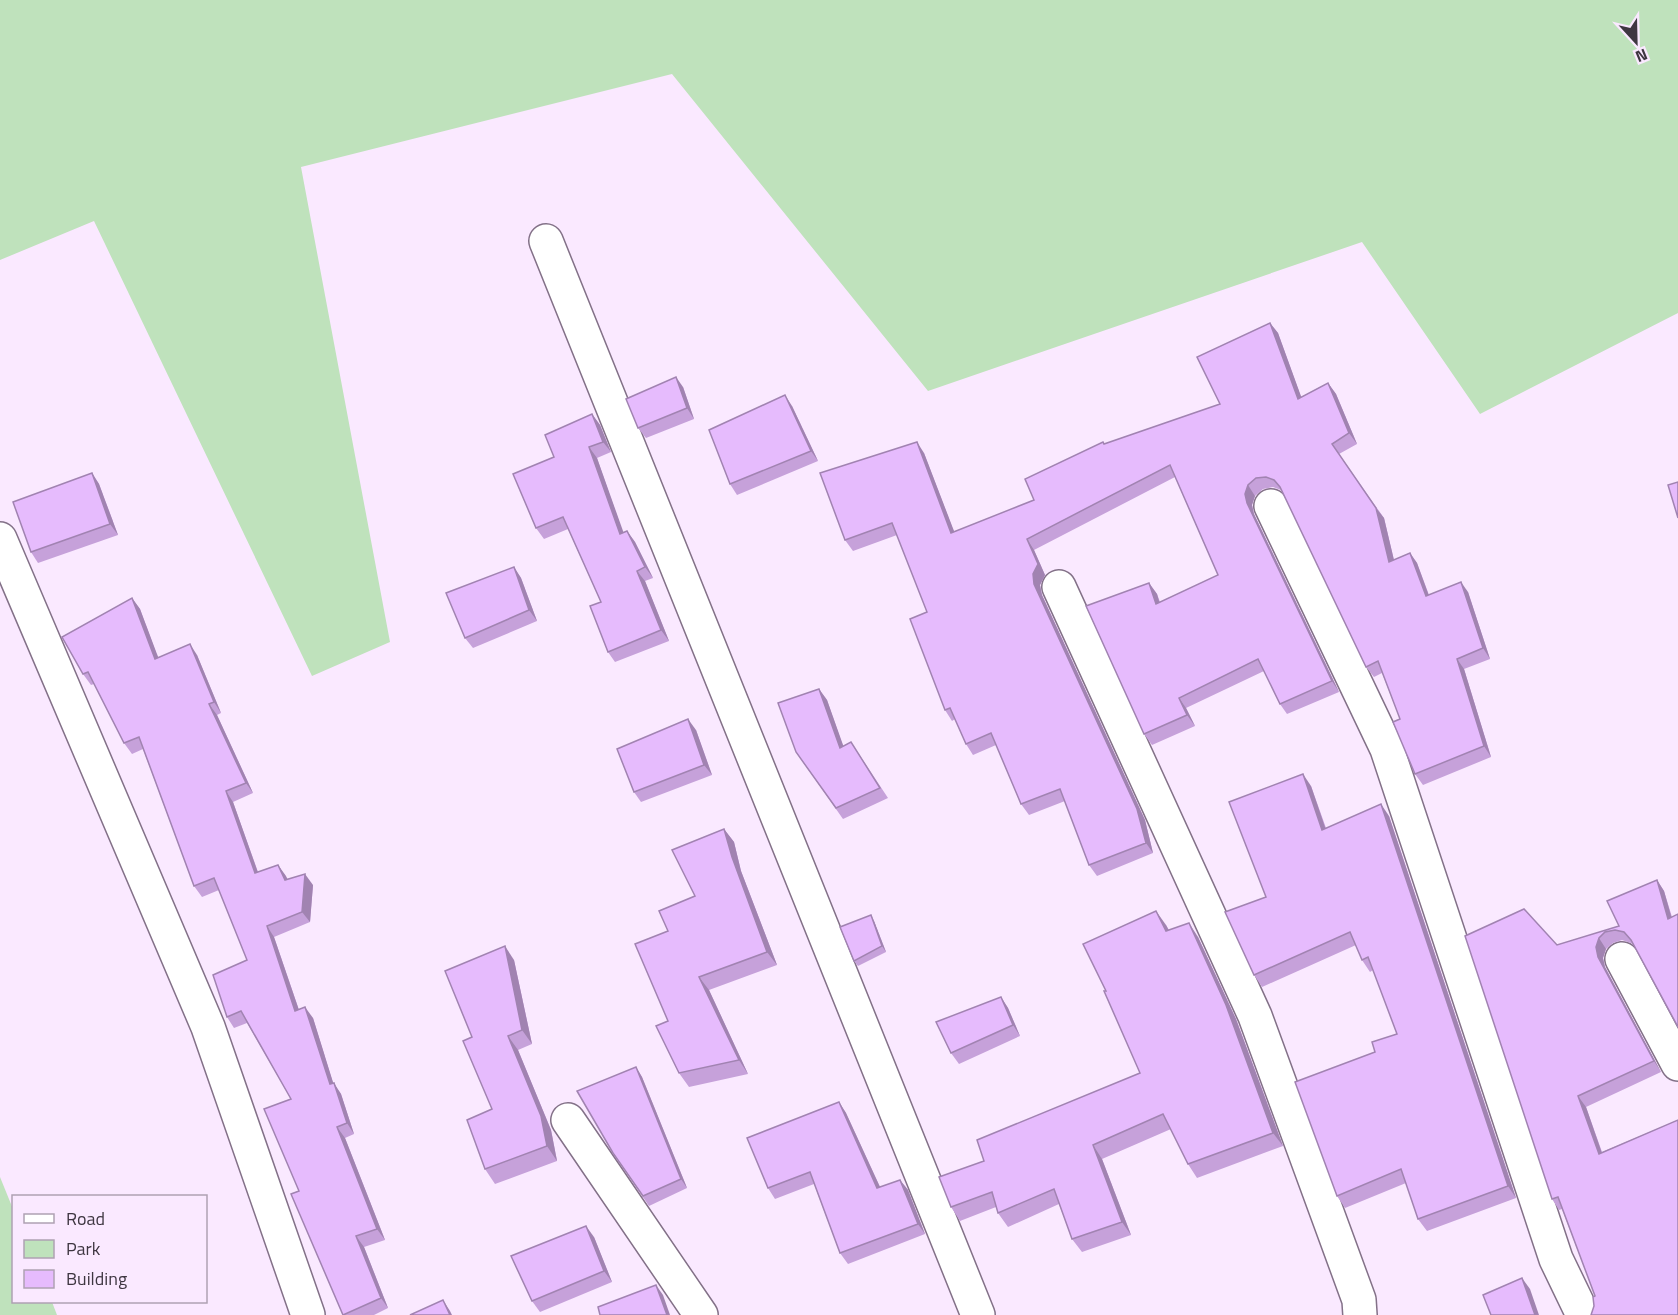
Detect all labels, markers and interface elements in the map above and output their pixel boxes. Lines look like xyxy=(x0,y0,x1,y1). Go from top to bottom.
north arrow xyxy=(1606,12,1666,72)
text: N xyxy=(1632,43,1651,69)
legend xyxy=(12,1195,207,1303)
text: Road xyxy=(66,1205,105,1232)
text: Park xyxy=(66,1235,101,1262)
text: Building xyxy=(66,1265,127,1292)

